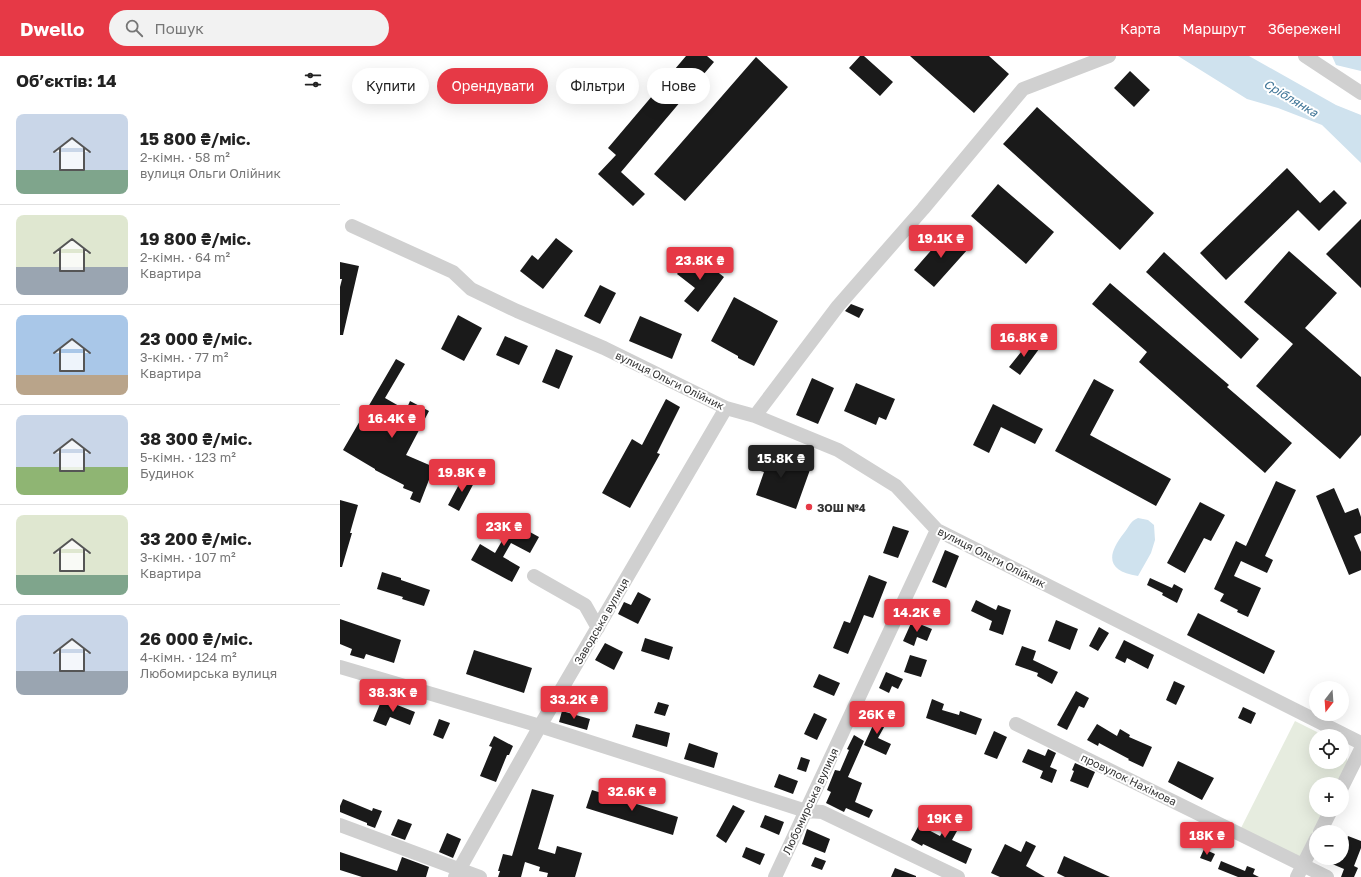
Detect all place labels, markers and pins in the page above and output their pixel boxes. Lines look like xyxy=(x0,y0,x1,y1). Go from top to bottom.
pin: 19.1K ₴ xyxy=(904,225,978,259)
pin: 23.8K ₴ xyxy=(663,247,737,281)
pin: 16.8K ₴ xyxy=(987,324,1061,358)
pin: 16.4K ₴ xyxy=(355,405,429,439)
pin: 15.8K ₴ xyxy=(744,445,818,479)
pin: 19.8K ₴ xyxy=(425,459,499,493)
place label: ЗОШ №4 xyxy=(817,501,866,514)
marker: ЗОШ №4 xyxy=(804,502,814,512)
pin: 23K ₴ xyxy=(476,513,532,547)
pin: 14.2K ₴ xyxy=(880,599,954,633)
pin: 38.3K ₴ xyxy=(356,679,430,713)
pin: 33.2K ₴ xyxy=(537,686,611,720)
pin: 26K ₴ xyxy=(849,701,905,735)
pin: 32.6K ₴ xyxy=(595,778,669,812)
pin: 19K ₴ xyxy=(917,805,973,839)
pin: 18K ₴ xyxy=(1179,822,1235,856)

